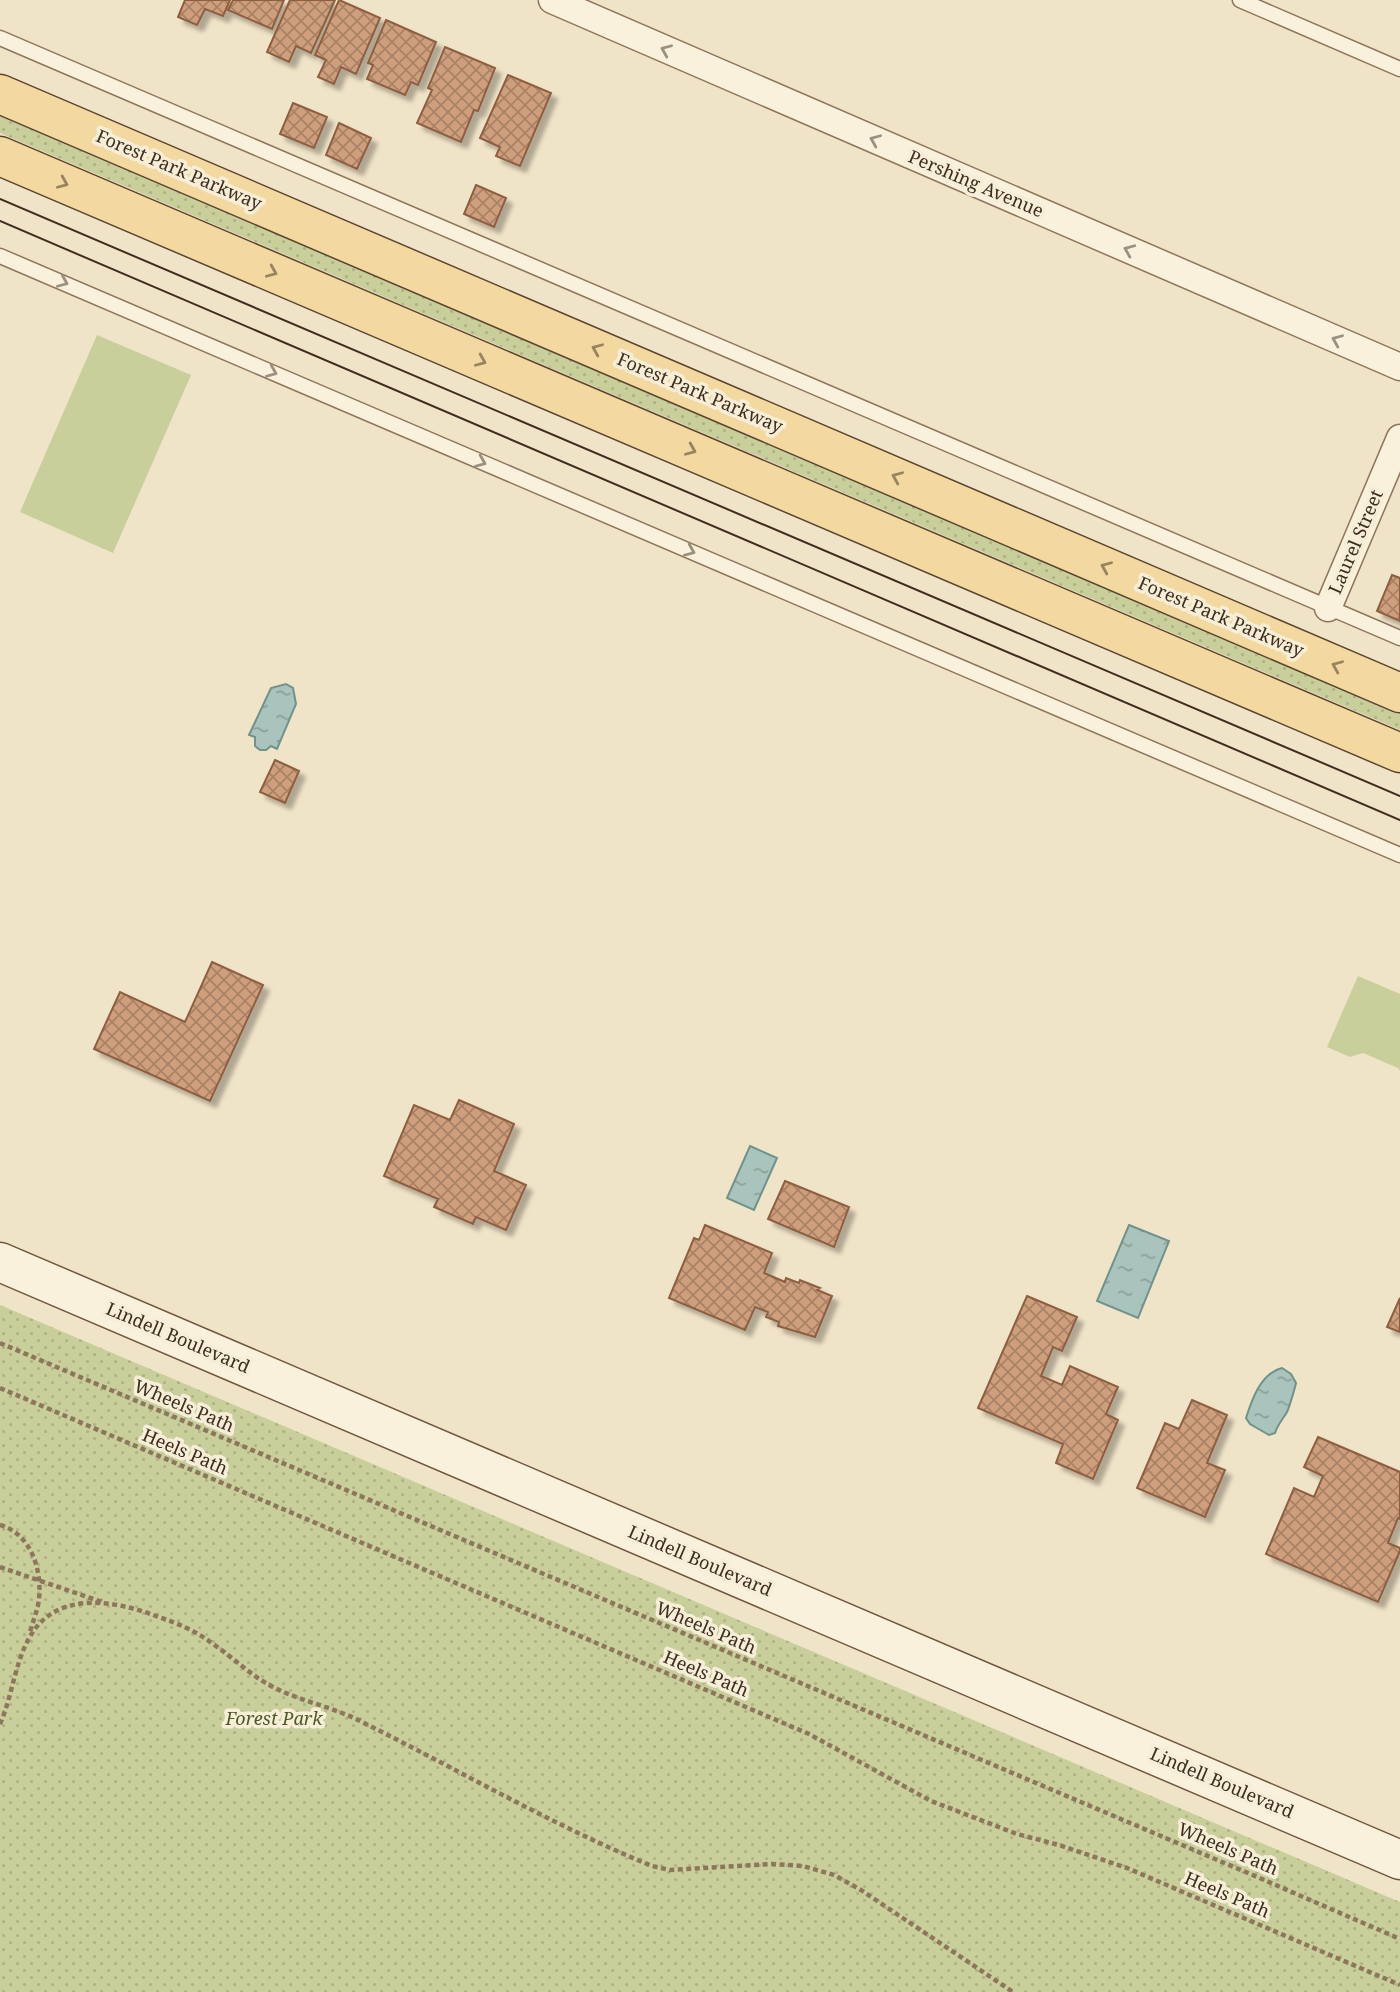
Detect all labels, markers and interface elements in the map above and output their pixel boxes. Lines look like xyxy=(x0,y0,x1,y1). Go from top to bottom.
one-way arrow xyxy=(661,44,673,58)
street label: Forest Park Parkway xyxy=(93,123,267,215)
one-way arrow xyxy=(870,134,882,148)
street label: Pershing Avenue xyxy=(905,144,1048,222)
one-way arrow xyxy=(55,175,68,189)
one-way arrow xyxy=(1123,244,1136,258)
one-way arrow xyxy=(265,264,277,278)
one-way arrow xyxy=(56,274,68,288)
one-way arrow xyxy=(1332,334,1345,348)
one-way arrow xyxy=(592,343,605,357)
street label: Forest Park Parkway xyxy=(614,346,788,438)
one-way arrow xyxy=(474,353,486,367)
one-way arrow xyxy=(265,364,277,378)
one-way arrow xyxy=(684,442,696,456)
one-way arrow xyxy=(474,453,486,467)
one-way arrow xyxy=(891,471,904,485)
street label: Laurel Street xyxy=(1322,486,1388,598)
one-way arrow xyxy=(683,543,695,557)
one-way arrow xyxy=(1100,561,1113,575)
street label: Forest Park Parkway xyxy=(1135,570,1309,662)
one-way arrow xyxy=(1332,661,1344,675)
street label: Lindell Boulevard xyxy=(103,1296,254,1378)
street label: Wheels Path xyxy=(131,1373,238,1437)
street label: Heels Path xyxy=(139,1422,232,1480)
street label: Lindell Boulevard xyxy=(625,1519,776,1601)
street label: Wheels Path xyxy=(653,1595,760,1659)
street label: Heels Path xyxy=(660,1644,753,1702)
park label: Forest Park xyxy=(224,1706,323,1730)
street label: Lindell Boulevard xyxy=(1147,1741,1298,1823)
street label: Wheels Path xyxy=(1175,1816,1282,1880)
street label: Heels Path xyxy=(1181,1865,1274,1923)

